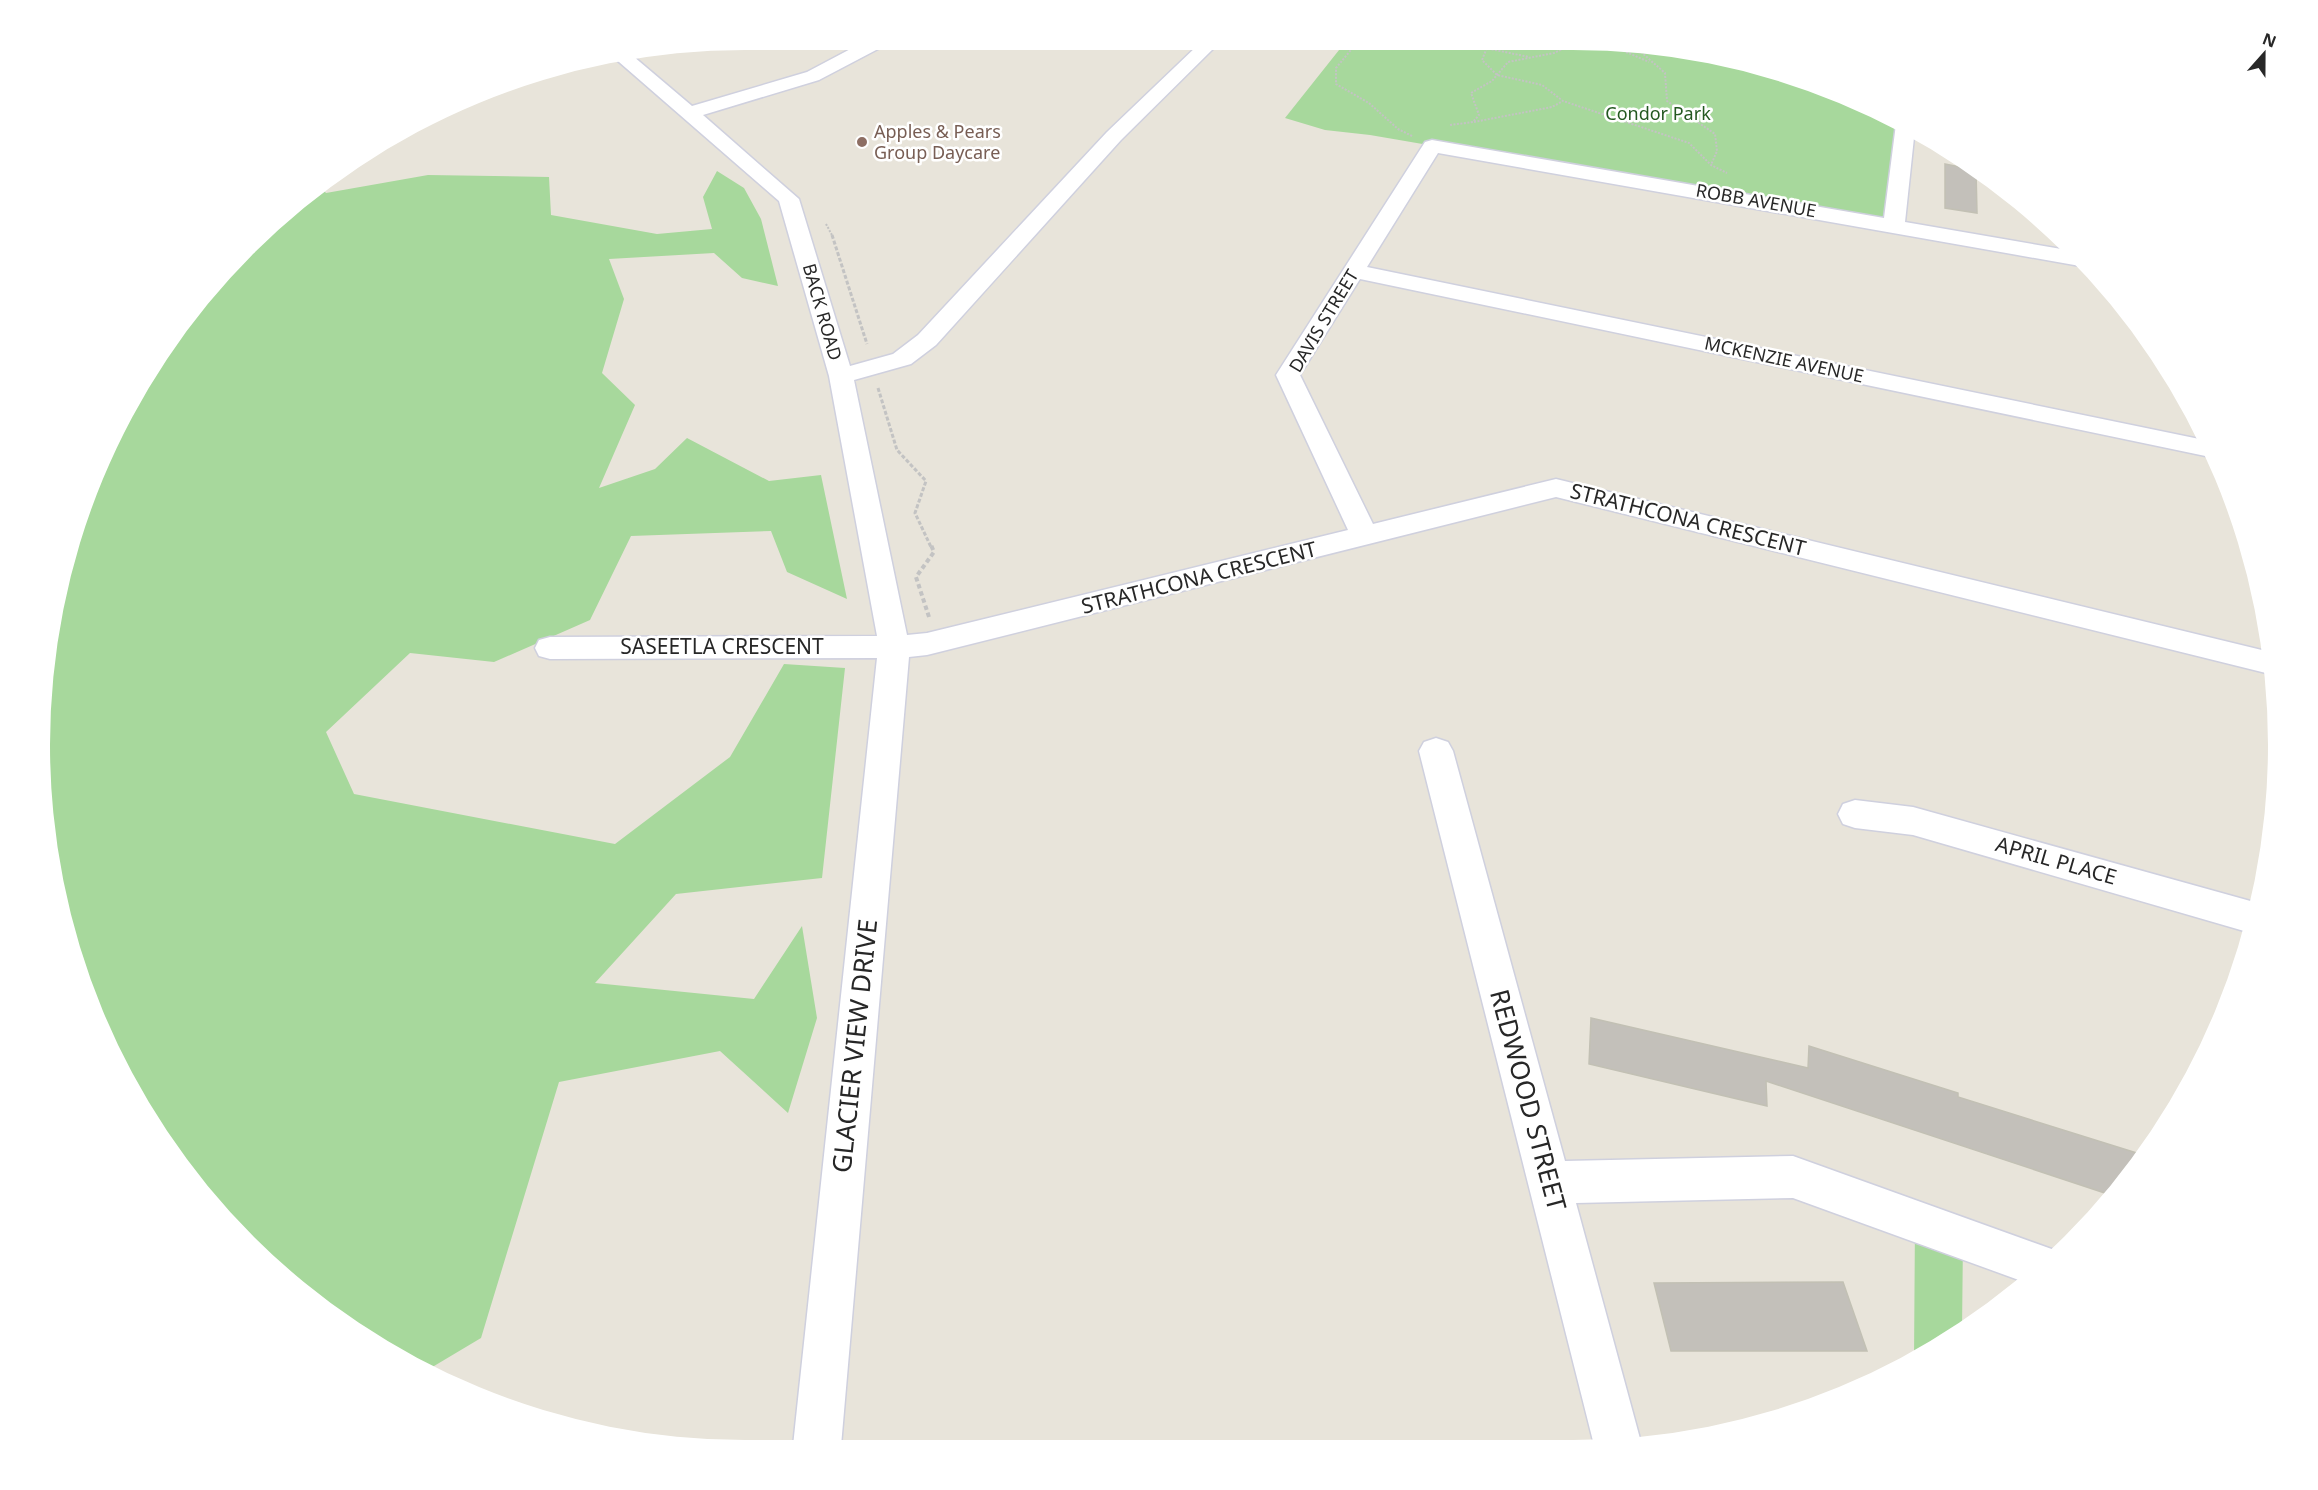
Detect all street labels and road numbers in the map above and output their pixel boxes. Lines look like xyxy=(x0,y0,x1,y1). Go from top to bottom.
street label: ROBB AVENUE xyxy=(1694,178,1818,222)
street label: BACK ROAD xyxy=(798,261,848,363)
street label: DAVIS STREET xyxy=(1283,265,1363,376)
street label: MCKENZIE AVENUE xyxy=(1702,330,1866,388)
street label: STRATHCONA CRESCENT xyxy=(1568,476,1809,562)
street label: STRATHCONA CRESCENT xyxy=(1078,534,1320,620)
street label: SASEETLA CRESCENT xyxy=(620,632,824,660)
street label: APRIL PLACE xyxy=(1993,829,2120,891)
street label: GLACIER VIEW DRIVE xyxy=(823,917,885,1175)
street label: REDWOOD STREET xyxy=(1482,985,1576,1215)

